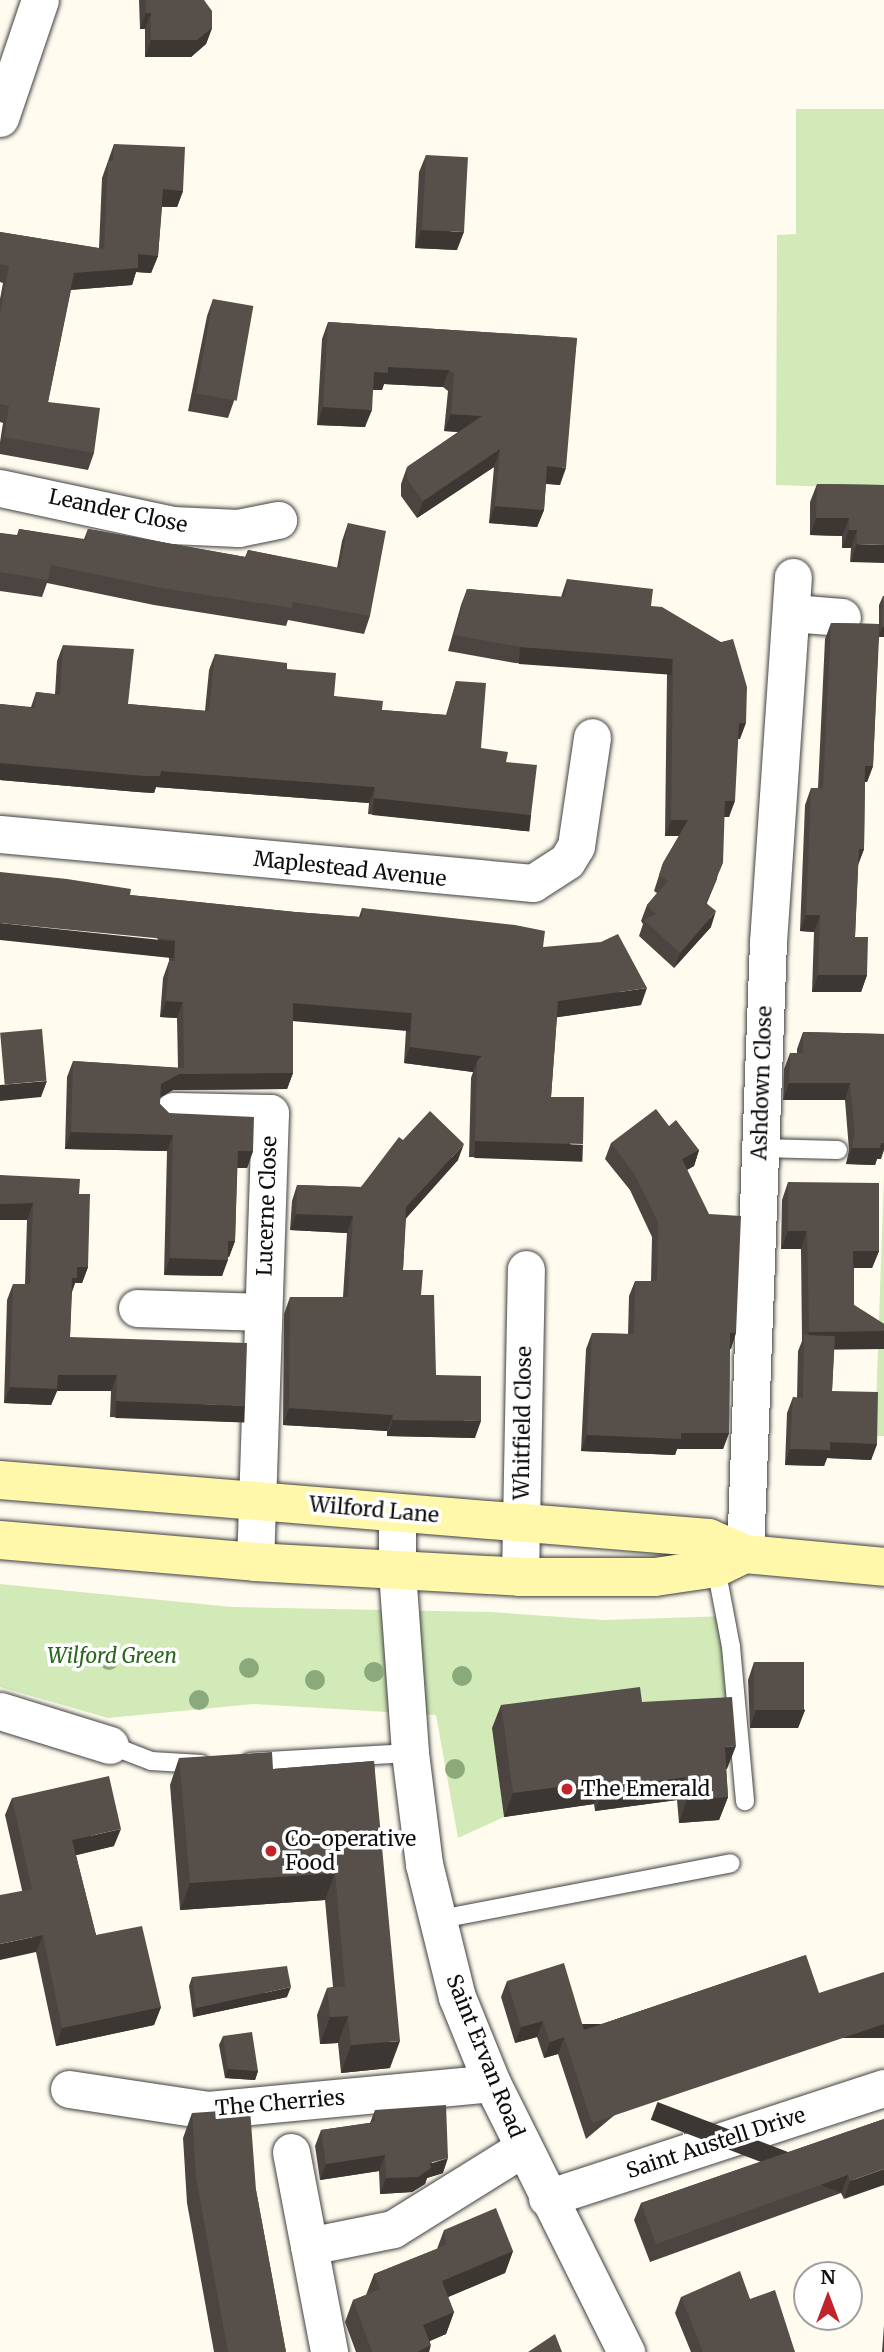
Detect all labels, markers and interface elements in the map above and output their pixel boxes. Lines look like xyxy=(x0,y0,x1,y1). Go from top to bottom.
street label: Leander Close xyxy=(46,484,190,538)
street label: Maplestead Avenue xyxy=(252,846,448,892)
street label: Ashdown Close xyxy=(747,1005,777,1161)
street label: Lucerne Close xyxy=(252,1135,282,1277)
street label: Whitfield Close xyxy=(509,1346,537,1500)
street label: Wilford Lane xyxy=(308,1492,440,1528)
park label: Wilford Green xyxy=(47,1643,177,1669)
place label: The Emerald xyxy=(581,1776,710,1802)
marker: The Emerald xyxy=(559,1781,575,1797)
place label: Co-operative Food xyxy=(285,1826,416,1876)
marker: Co-operative Food xyxy=(263,1843,279,1859)
street label: Saint Ervan Road xyxy=(441,1971,529,2141)
street label: The Cherries xyxy=(214,2085,346,2121)
street label: Saint Austell Drive xyxy=(623,2102,809,2184)
north arrow xyxy=(793,2261,863,2331)
text: N xyxy=(820,2265,836,2289)

